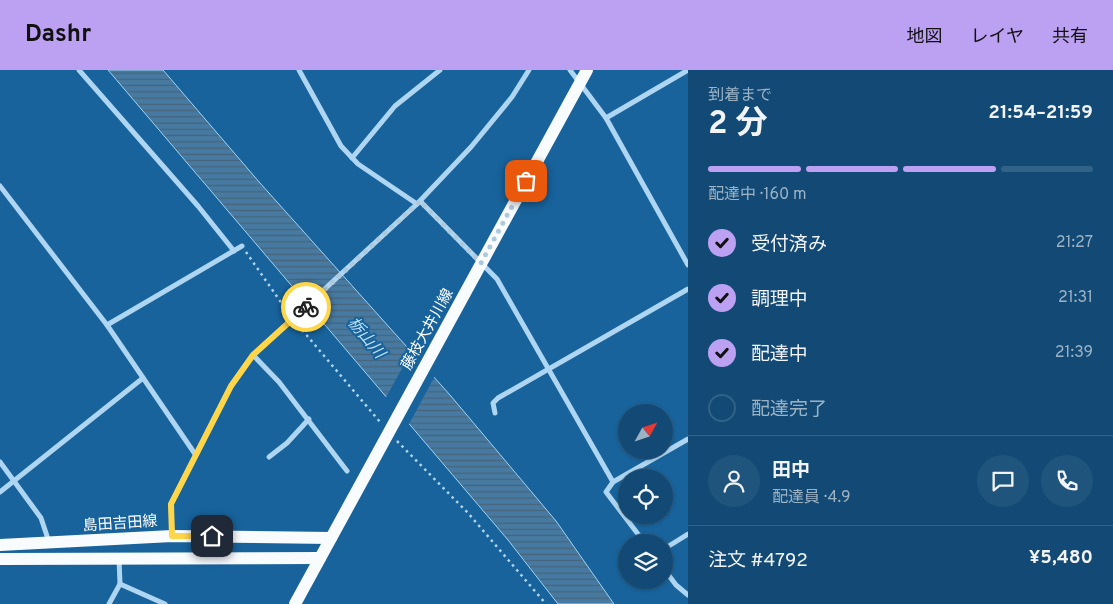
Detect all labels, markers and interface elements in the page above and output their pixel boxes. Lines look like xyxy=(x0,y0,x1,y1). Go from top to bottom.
text: Dashr xyxy=(25,20,91,50)
text: 地図 xyxy=(907,26,943,49)
text: レイヤ xyxy=(971,26,1024,49)
text: 共有 xyxy=(1052,26,1088,49)
text: 到着まで xyxy=(708,86,772,106)
text: 21:54–21:59 xyxy=(988,101,1093,125)
text: 2 分 xyxy=(708,105,768,145)
pin xyxy=(505,160,547,202)
icon: bag xyxy=(512,167,540,195)
text: 配達中 · 160 m xyxy=(708,185,807,205)
icon: check xyxy=(708,229,736,257)
text: 受付済み xyxy=(751,233,827,257)
text: 21:27 xyxy=(1056,233,1093,253)
courier xyxy=(281,282,331,332)
icon: check xyxy=(708,284,736,312)
street label: 藤枝大井川線 xyxy=(397,285,458,374)
text: 調理中 xyxy=(751,288,808,312)
text: 21:31 xyxy=(1058,288,1093,308)
icon: bike xyxy=(292,293,320,321)
water label: 栃山川 xyxy=(342,313,390,365)
icon: check xyxy=(708,339,736,367)
text: 配達中 xyxy=(751,343,808,367)
text: 21:39 xyxy=(1055,343,1093,363)
text: 配達完了 xyxy=(751,398,827,422)
north arrow xyxy=(618,404,672,459)
map controls xyxy=(618,404,673,589)
button: person xyxy=(708,455,760,507)
button: chat xyxy=(977,455,1029,507)
button: phone xyxy=(1041,455,1093,507)
text: 田中 xyxy=(772,459,810,483)
button: locate xyxy=(618,469,673,524)
text: 配達員 · 4.9 xyxy=(772,488,851,508)
street label: 島田吉田線 xyxy=(82,512,158,537)
pin xyxy=(191,515,233,557)
icon: home xyxy=(198,522,226,550)
button: layers xyxy=(618,534,673,589)
text: ¥5,480 xyxy=(1029,546,1093,570)
text: 注文 #4792 xyxy=(708,549,808,573)

